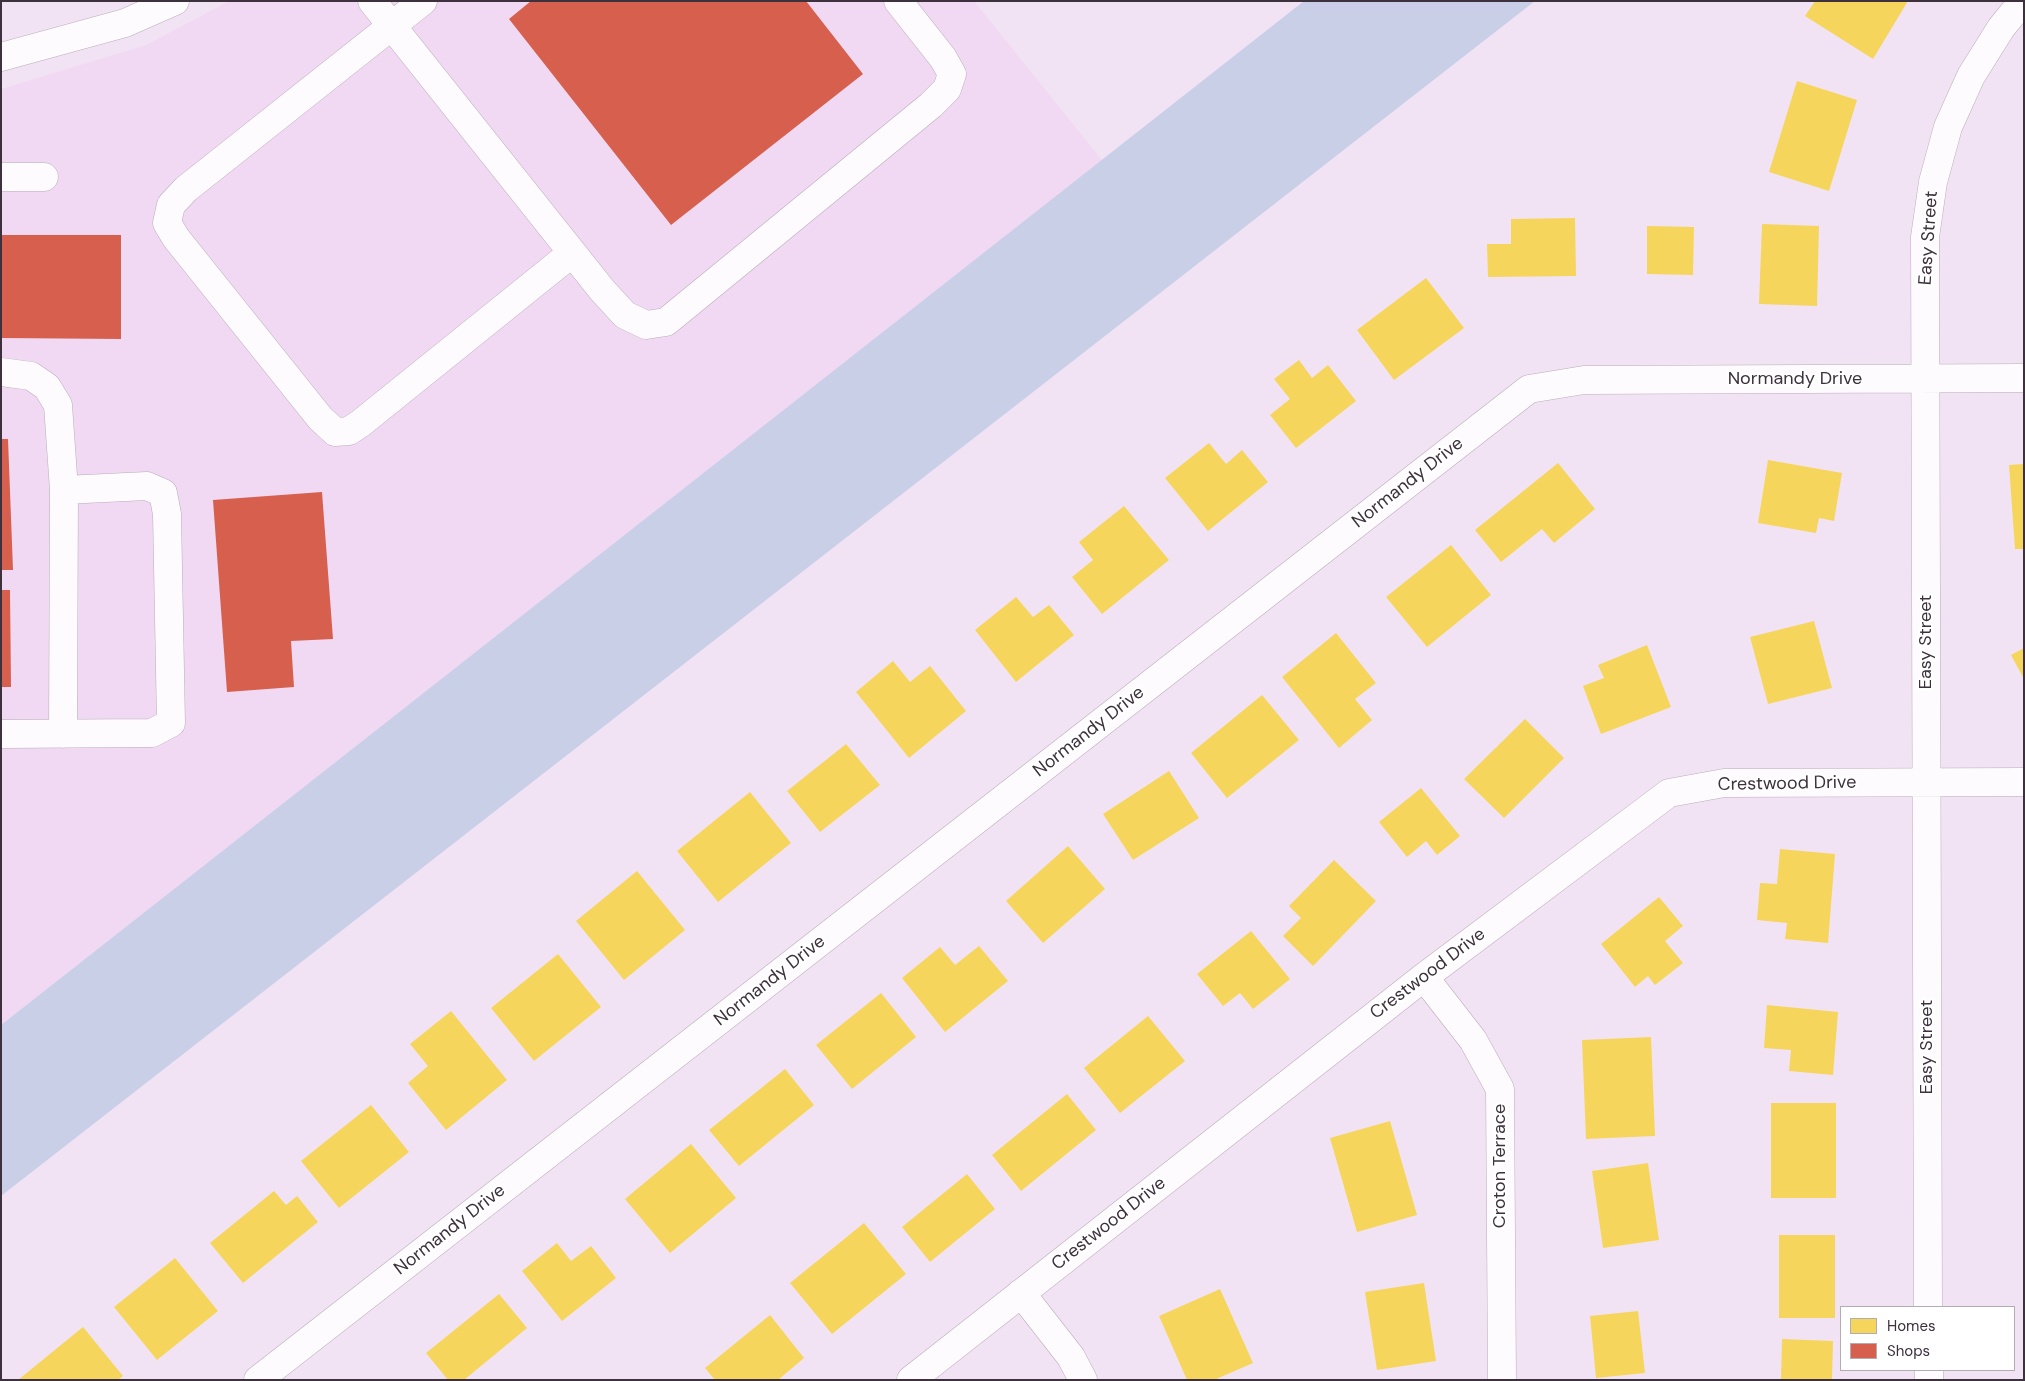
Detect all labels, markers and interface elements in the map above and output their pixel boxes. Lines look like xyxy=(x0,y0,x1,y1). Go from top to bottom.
street label: Easy Street xyxy=(1915,190,1943,286)
street label: Normandy Drive xyxy=(1728,368,1862,390)
street label: Normandy Drive xyxy=(1348,433,1468,533)
street label: Easy Street xyxy=(1915,595,1937,689)
street label: Normandy Drive xyxy=(1029,682,1149,782)
street label: Crestwood Drive xyxy=(1718,772,1856,796)
street label: Crestwood Drive xyxy=(1366,924,1490,1024)
street label: Normandy Drive xyxy=(710,931,830,1031)
street label: Easy Street xyxy=(1916,1000,1938,1094)
street label: Croton Terrace xyxy=(1489,1104,1511,1228)
street label: Crestwood Drive xyxy=(1048,1173,1170,1275)
street label: Normandy Drive xyxy=(390,1180,510,1280)
legend xyxy=(1840,1306,2015,1371)
text: Homes xyxy=(1887,1316,1936,1336)
text: Shops xyxy=(1887,1341,1930,1361)

